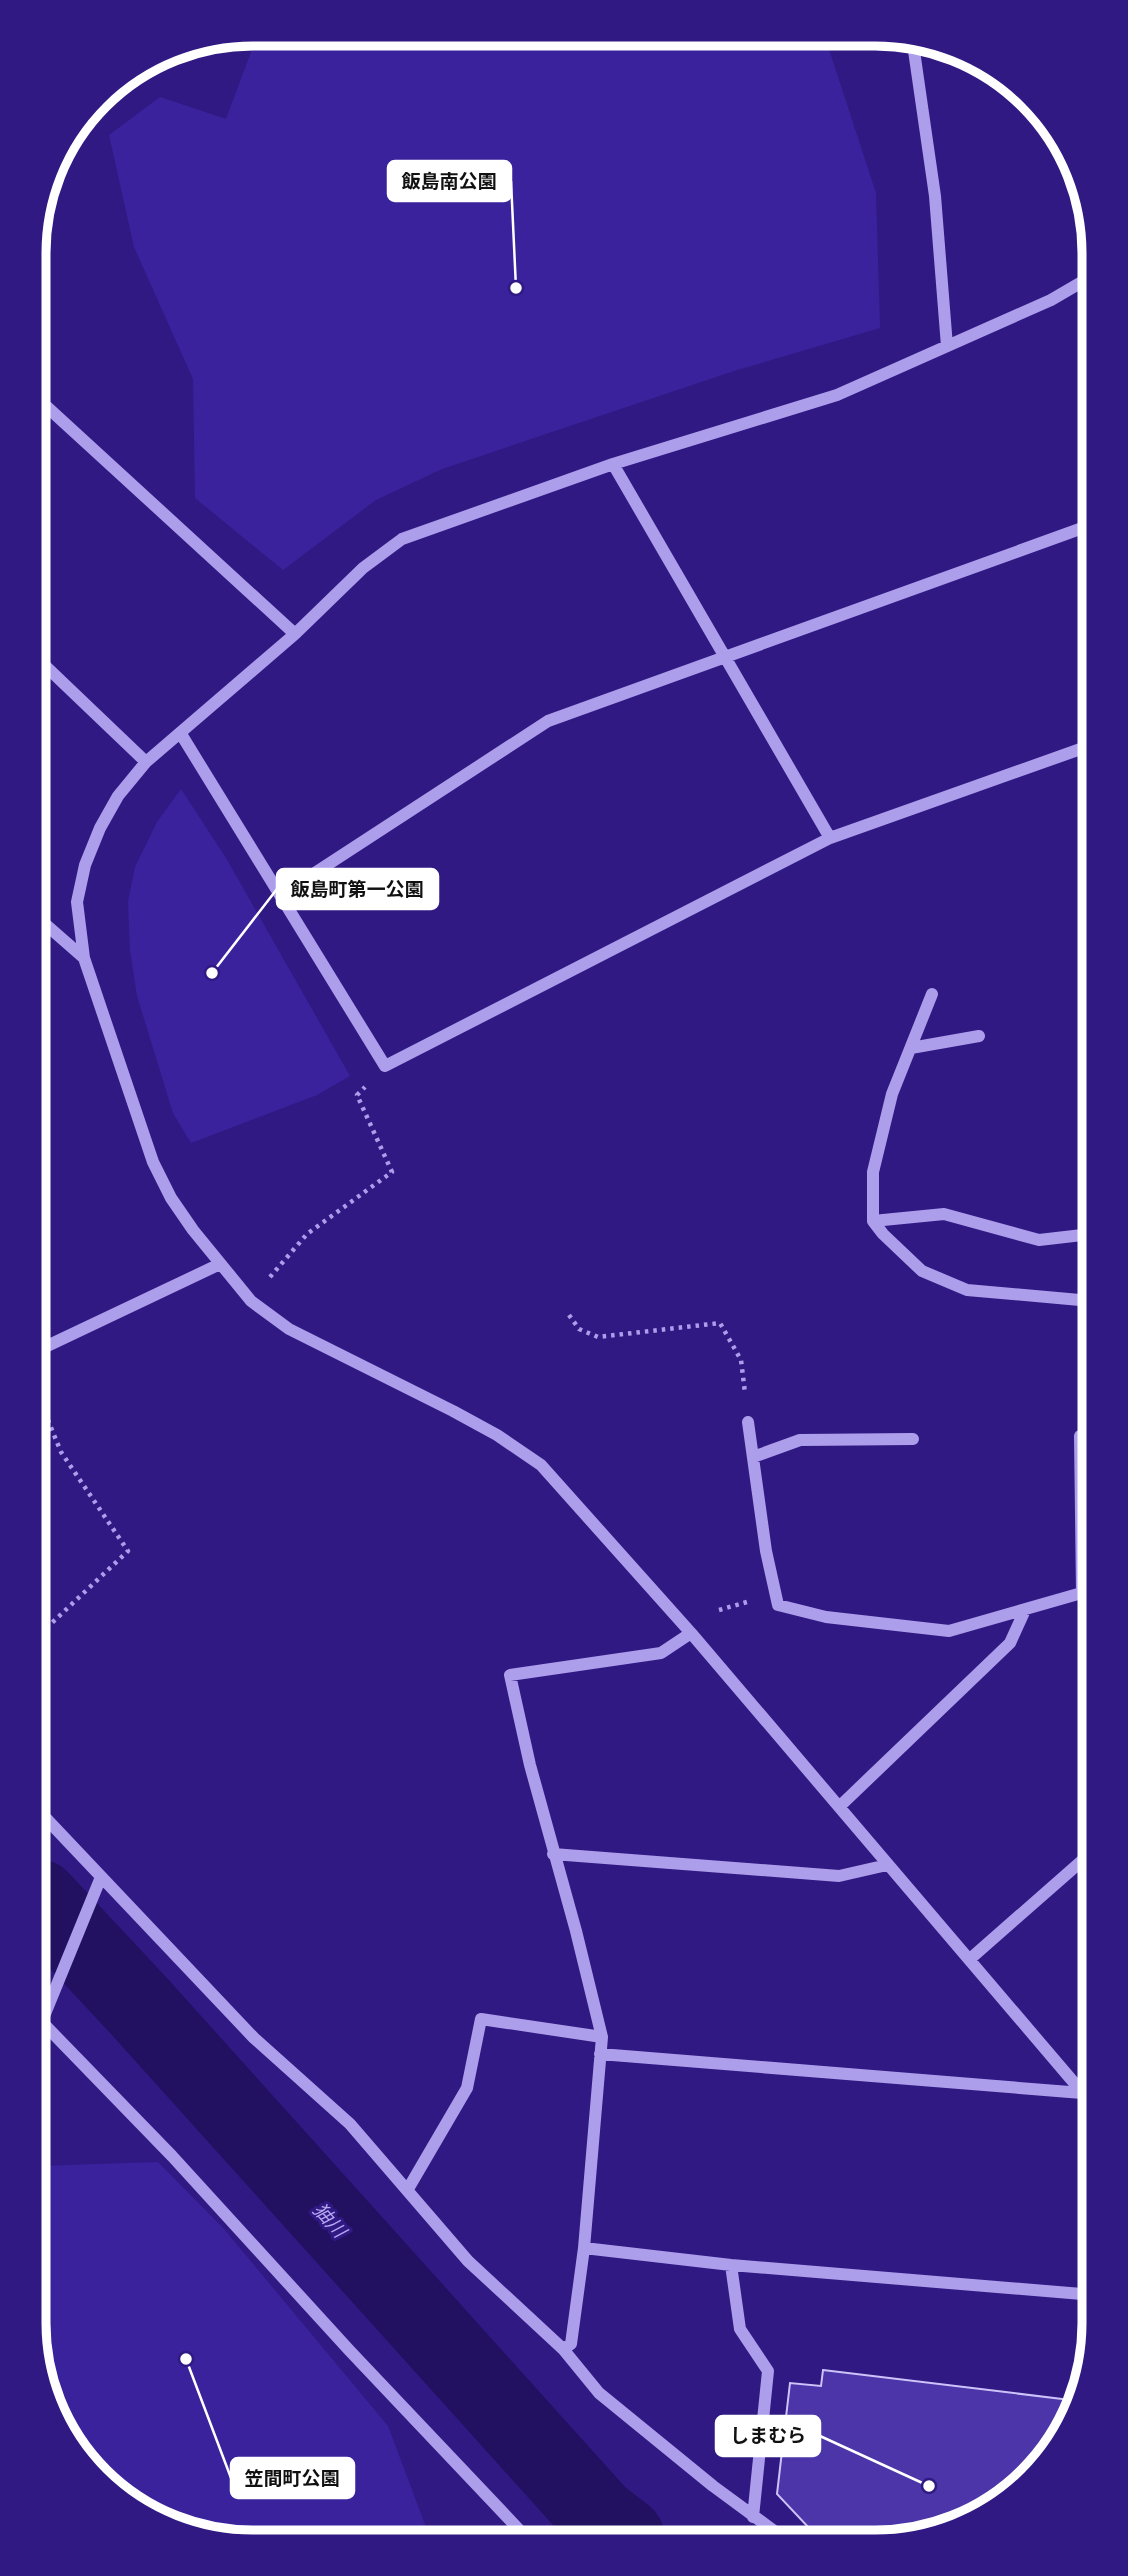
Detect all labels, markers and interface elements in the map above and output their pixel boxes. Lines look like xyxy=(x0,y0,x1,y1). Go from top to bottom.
callout: 飯島南公園 xyxy=(388,161,511,201)
text: 飯島南公園 xyxy=(401,169,497,193)
callout: 飯島町第一公園 xyxy=(277,869,438,909)
text: 飯島町第一公園 xyxy=(290,877,424,901)
water label: 㹨川 xyxy=(308,2198,353,2244)
callout: しまむら xyxy=(716,2416,820,2456)
text: しまむら xyxy=(730,2423,806,2447)
callout: 笠間町公園 xyxy=(231,2458,354,2498)
text: 笠間町公園 xyxy=(244,2466,340,2490)

